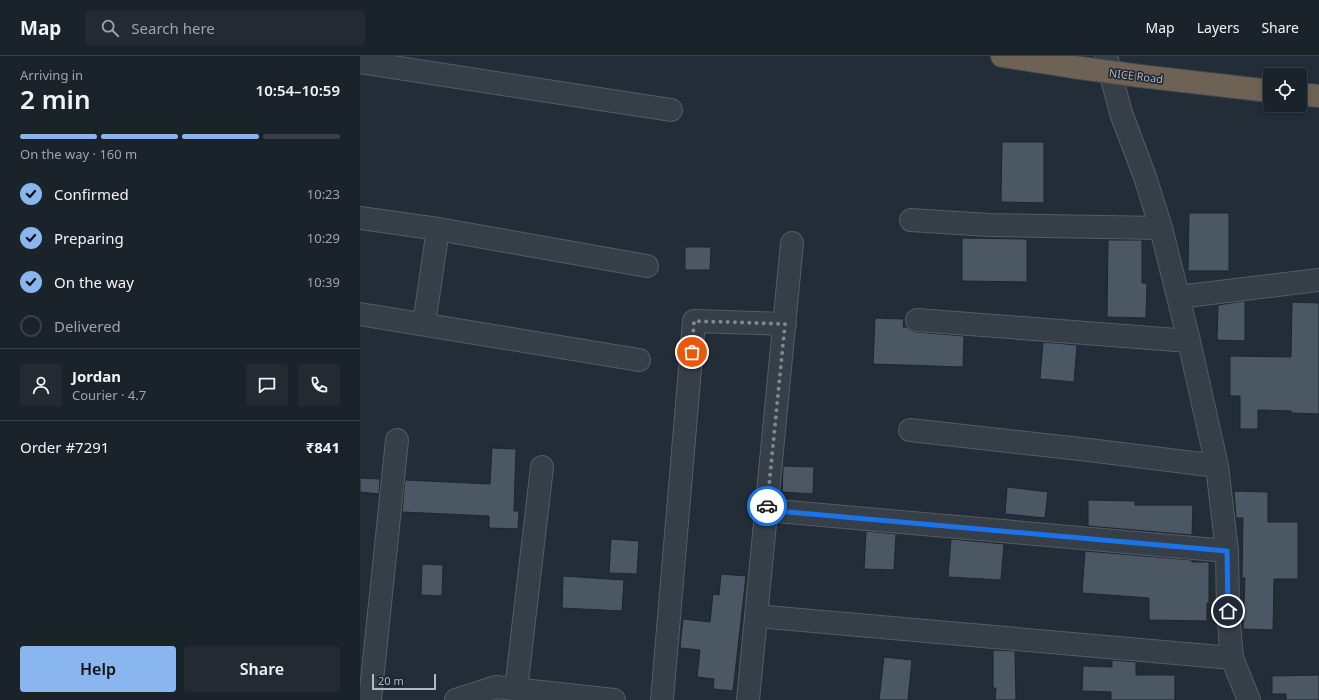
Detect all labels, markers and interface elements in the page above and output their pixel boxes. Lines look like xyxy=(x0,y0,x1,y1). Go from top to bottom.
search box xyxy=(85,10,365,46)
text: Map xyxy=(20,15,61,41)
icon: search xyxy=(99,17,121,39)
text: Search here xyxy=(131,18,215,38)
text: Map xyxy=(1146,18,1175,37)
text: Layers xyxy=(1197,18,1239,37)
text: Share xyxy=(1261,18,1299,37)
street label: NICE Road xyxy=(1108,65,1164,86)
text: Arriving in xyxy=(20,66,83,84)
map controls xyxy=(1263,68,1307,112)
button: locate xyxy=(1263,68,1307,112)
text: 10:54–10:59 xyxy=(256,80,340,100)
text: 2 min xyxy=(20,81,91,117)
text: On the way · 160 m xyxy=(20,145,137,163)
icon: check xyxy=(20,183,42,205)
text: Confirmed xyxy=(54,184,129,204)
text: 10:23 xyxy=(307,185,340,203)
icon: check xyxy=(20,227,42,249)
text: Preparing xyxy=(54,228,124,248)
text: 10:29 xyxy=(307,229,340,247)
icon: check xyxy=(20,271,42,293)
text: On the way xyxy=(54,272,134,292)
text: 10:39 xyxy=(307,273,340,291)
text: Delivered xyxy=(54,316,121,336)
pin xyxy=(675,335,709,369)
icon: bag xyxy=(681,341,703,363)
button: person xyxy=(20,364,62,406)
button: chat xyxy=(246,364,288,406)
button: phone xyxy=(298,364,340,406)
text: Jordan xyxy=(72,366,121,386)
text: Courier · 4.7 xyxy=(72,386,146,404)
text: Order #7291 xyxy=(20,437,109,457)
text: ₹841 xyxy=(306,437,340,457)
courier xyxy=(747,486,787,526)
icon: car xyxy=(756,495,778,517)
pin xyxy=(1211,594,1245,628)
icon: home xyxy=(1217,600,1239,622)
button: Help xyxy=(20,646,176,692)
button: Share xyxy=(184,646,340,692)
scale bar xyxy=(372,672,436,691)
text: 20 m xyxy=(378,673,404,688)

